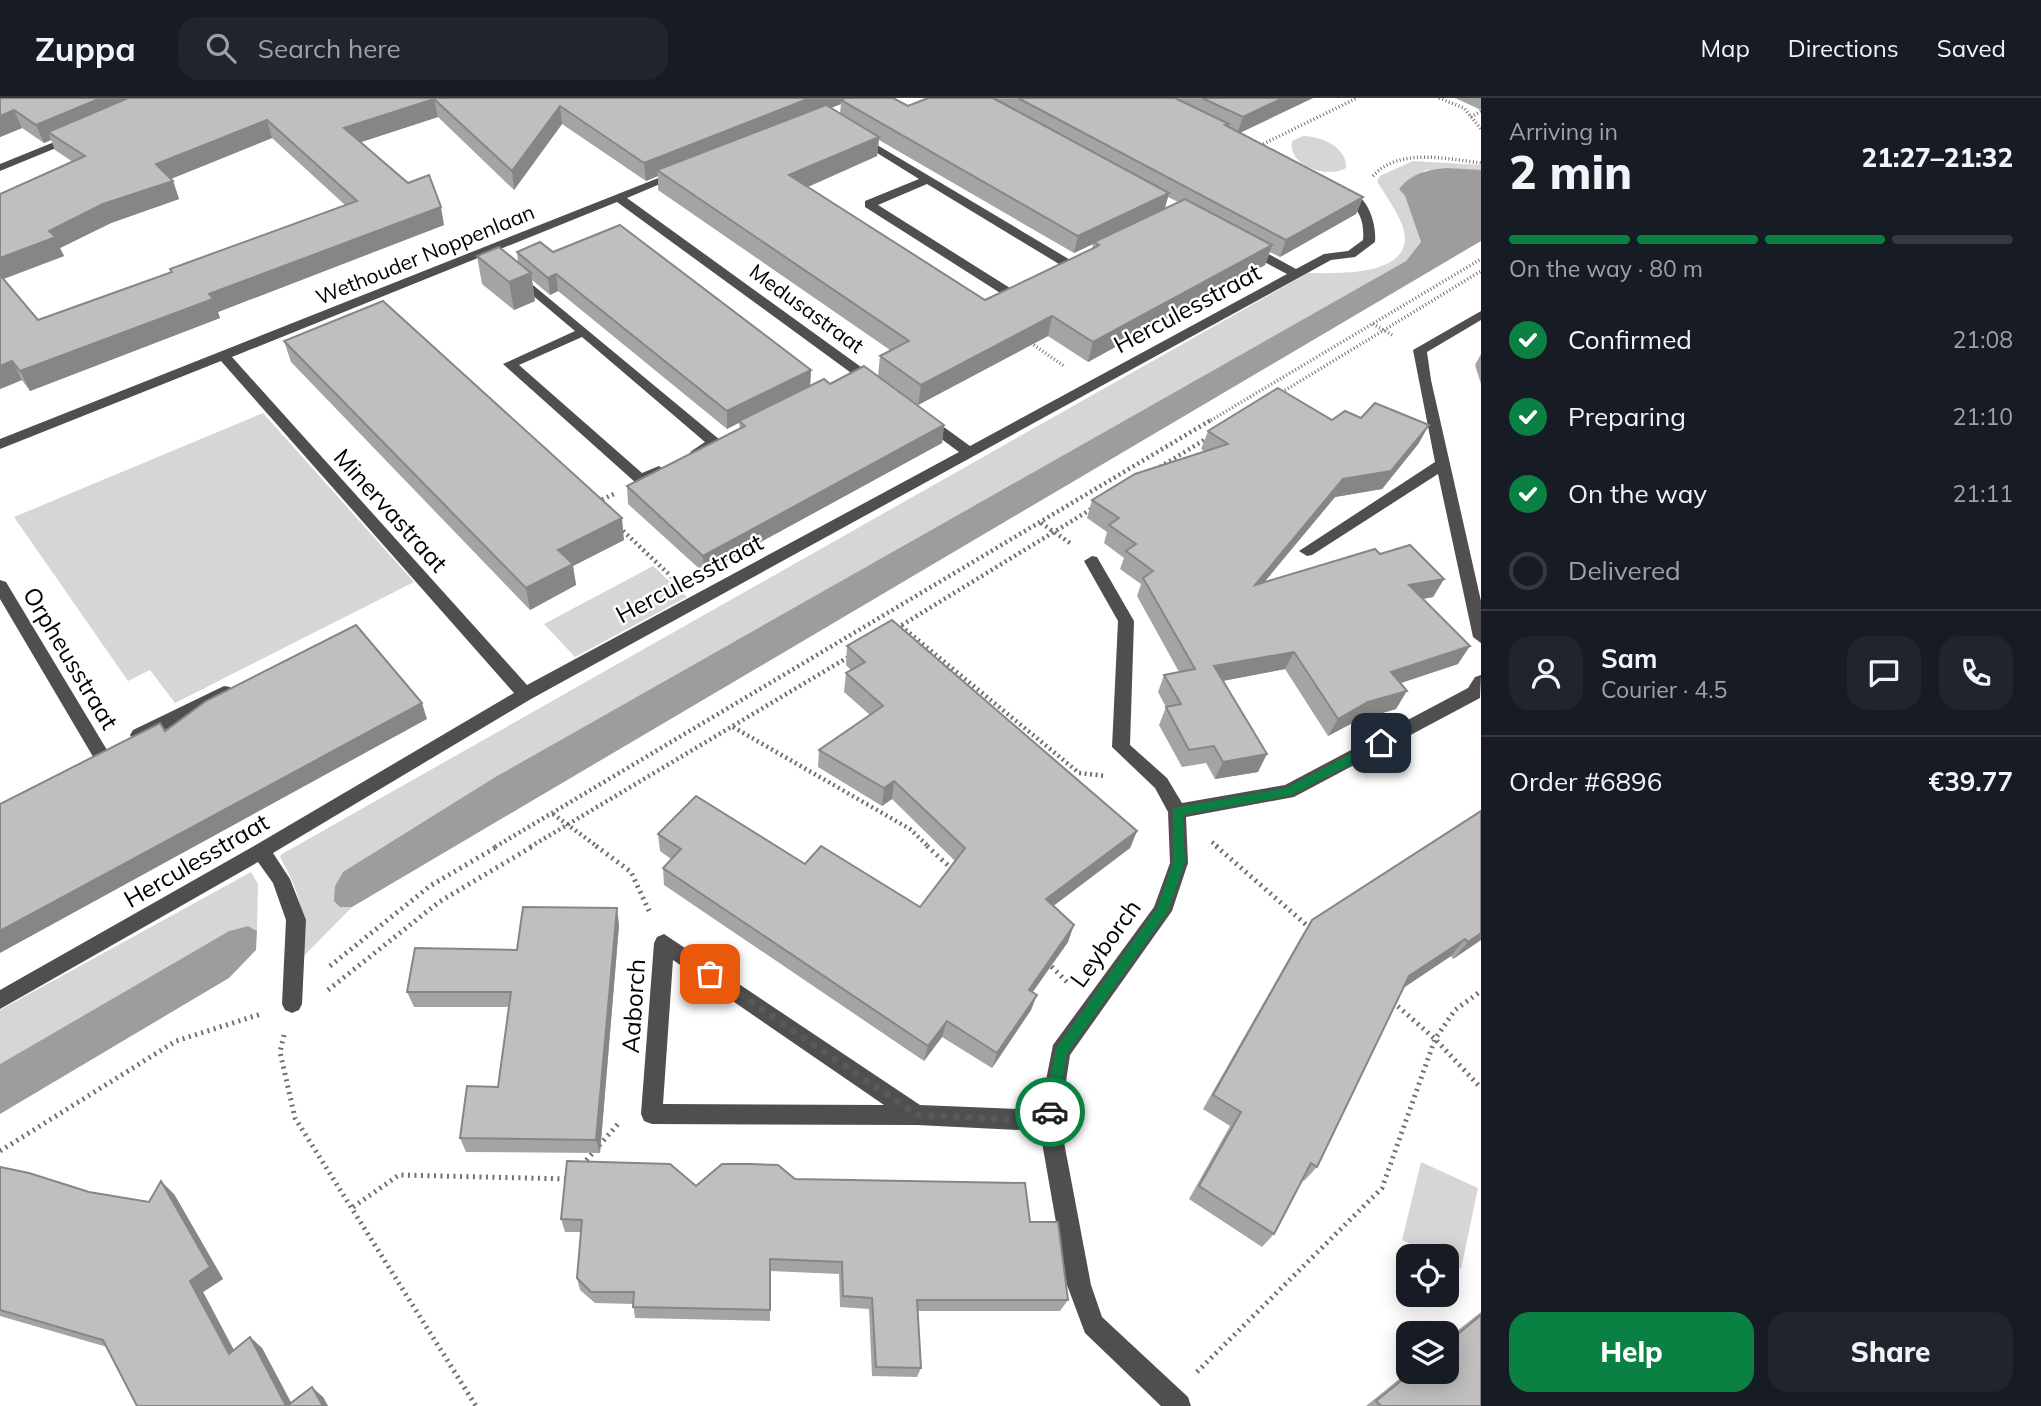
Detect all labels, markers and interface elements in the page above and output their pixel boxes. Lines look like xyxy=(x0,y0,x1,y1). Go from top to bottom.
search box xyxy=(178,17,668,80)
text: Zuppa xyxy=(35,28,136,69)
icon: search xyxy=(202,29,240,67)
text: Search here xyxy=(258,32,401,65)
text: Map xyxy=(1700,33,1750,63)
text: Directions xyxy=(1788,33,1899,63)
text: Saved xyxy=(1937,33,2006,63)
text: Arriving in xyxy=(1509,117,1618,146)
text: 21:27–21:32 xyxy=(1862,141,2013,174)
text: 2 min xyxy=(1509,143,1632,201)
street label: Wethouder Noppenlaan xyxy=(312,198,538,310)
text: On the way · 80 m xyxy=(1509,254,1703,283)
street label: Herculesstraat xyxy=(1108,257,1266,359)
street label: Medusastraat xyxy=(745,258,869,358)
icon: check xyxy=(1509,321,1547,359)
text: Confirmed xyxy=(1568,323,1692,356)
text: 21:08 xyxy=(1953,325,2013,354)
icon: check xyxy=(1509,398,1547,436)
text: Preparing xyxy=(1568,400,1686,433)
text: 21:10 xyxy=(1953,402,2013,431)
street label: Minervastraat xyxy=(328,442,454,578)
icon: check xyxy=(1509,475,1547,513)
text: On the way xyxy=(1568,477,1707,510)
text: 21:11 xyxy=(1953,479,2013,508)
street label: Herculesstraat xyxy=(610,527,768,629)
text: Delivered xyxy=(1568,554,1681,587)
street label: Orpheusstraat xyxy=(17,581,125,735)
button: person xyxy=(1509,636,1583,710)
button: chat xyxy=(1847,636,1921,710)
button: phone xyxy=(1939,636,2013,710)
text: Sam xyxy=(1601,642,1657,675)
text: Courier · 4.5 xyxy=(1601,675,1727,704)
pin xyxy=(1351,713,1411,773)
icon: home xyxy=(1362,724,1400,762)
text: Order #6896 xyxy=(1509,765,1662,798)
text: €39.77 xyxy=(1929,765,2013,798)
street label: Herculesstraat xyxy=(118,806,274,914)
street label: Leyborch xyxy=(1063,893,1147,993)
pin xyxy=(680,944,740,1004)
icon: bag xyxy=(691,955,729,993)
street label: Aaborch xyxy=(615,958,651,1054)
courier xyxy=(1015,1077,1085,1147)
icon: car xyxy=(1031,1093,1069,1131)
map controls xyxy=(1396,1244,1459,1384)
button: locate xyxy=(1396,1244,1459,1307)
button: Help xyxy=(1509,1312,1754,1392)
button: Share xyxy=(1768,1312,2013,1392)
button: layers xyxy=(1396,1321,1459,1384)

